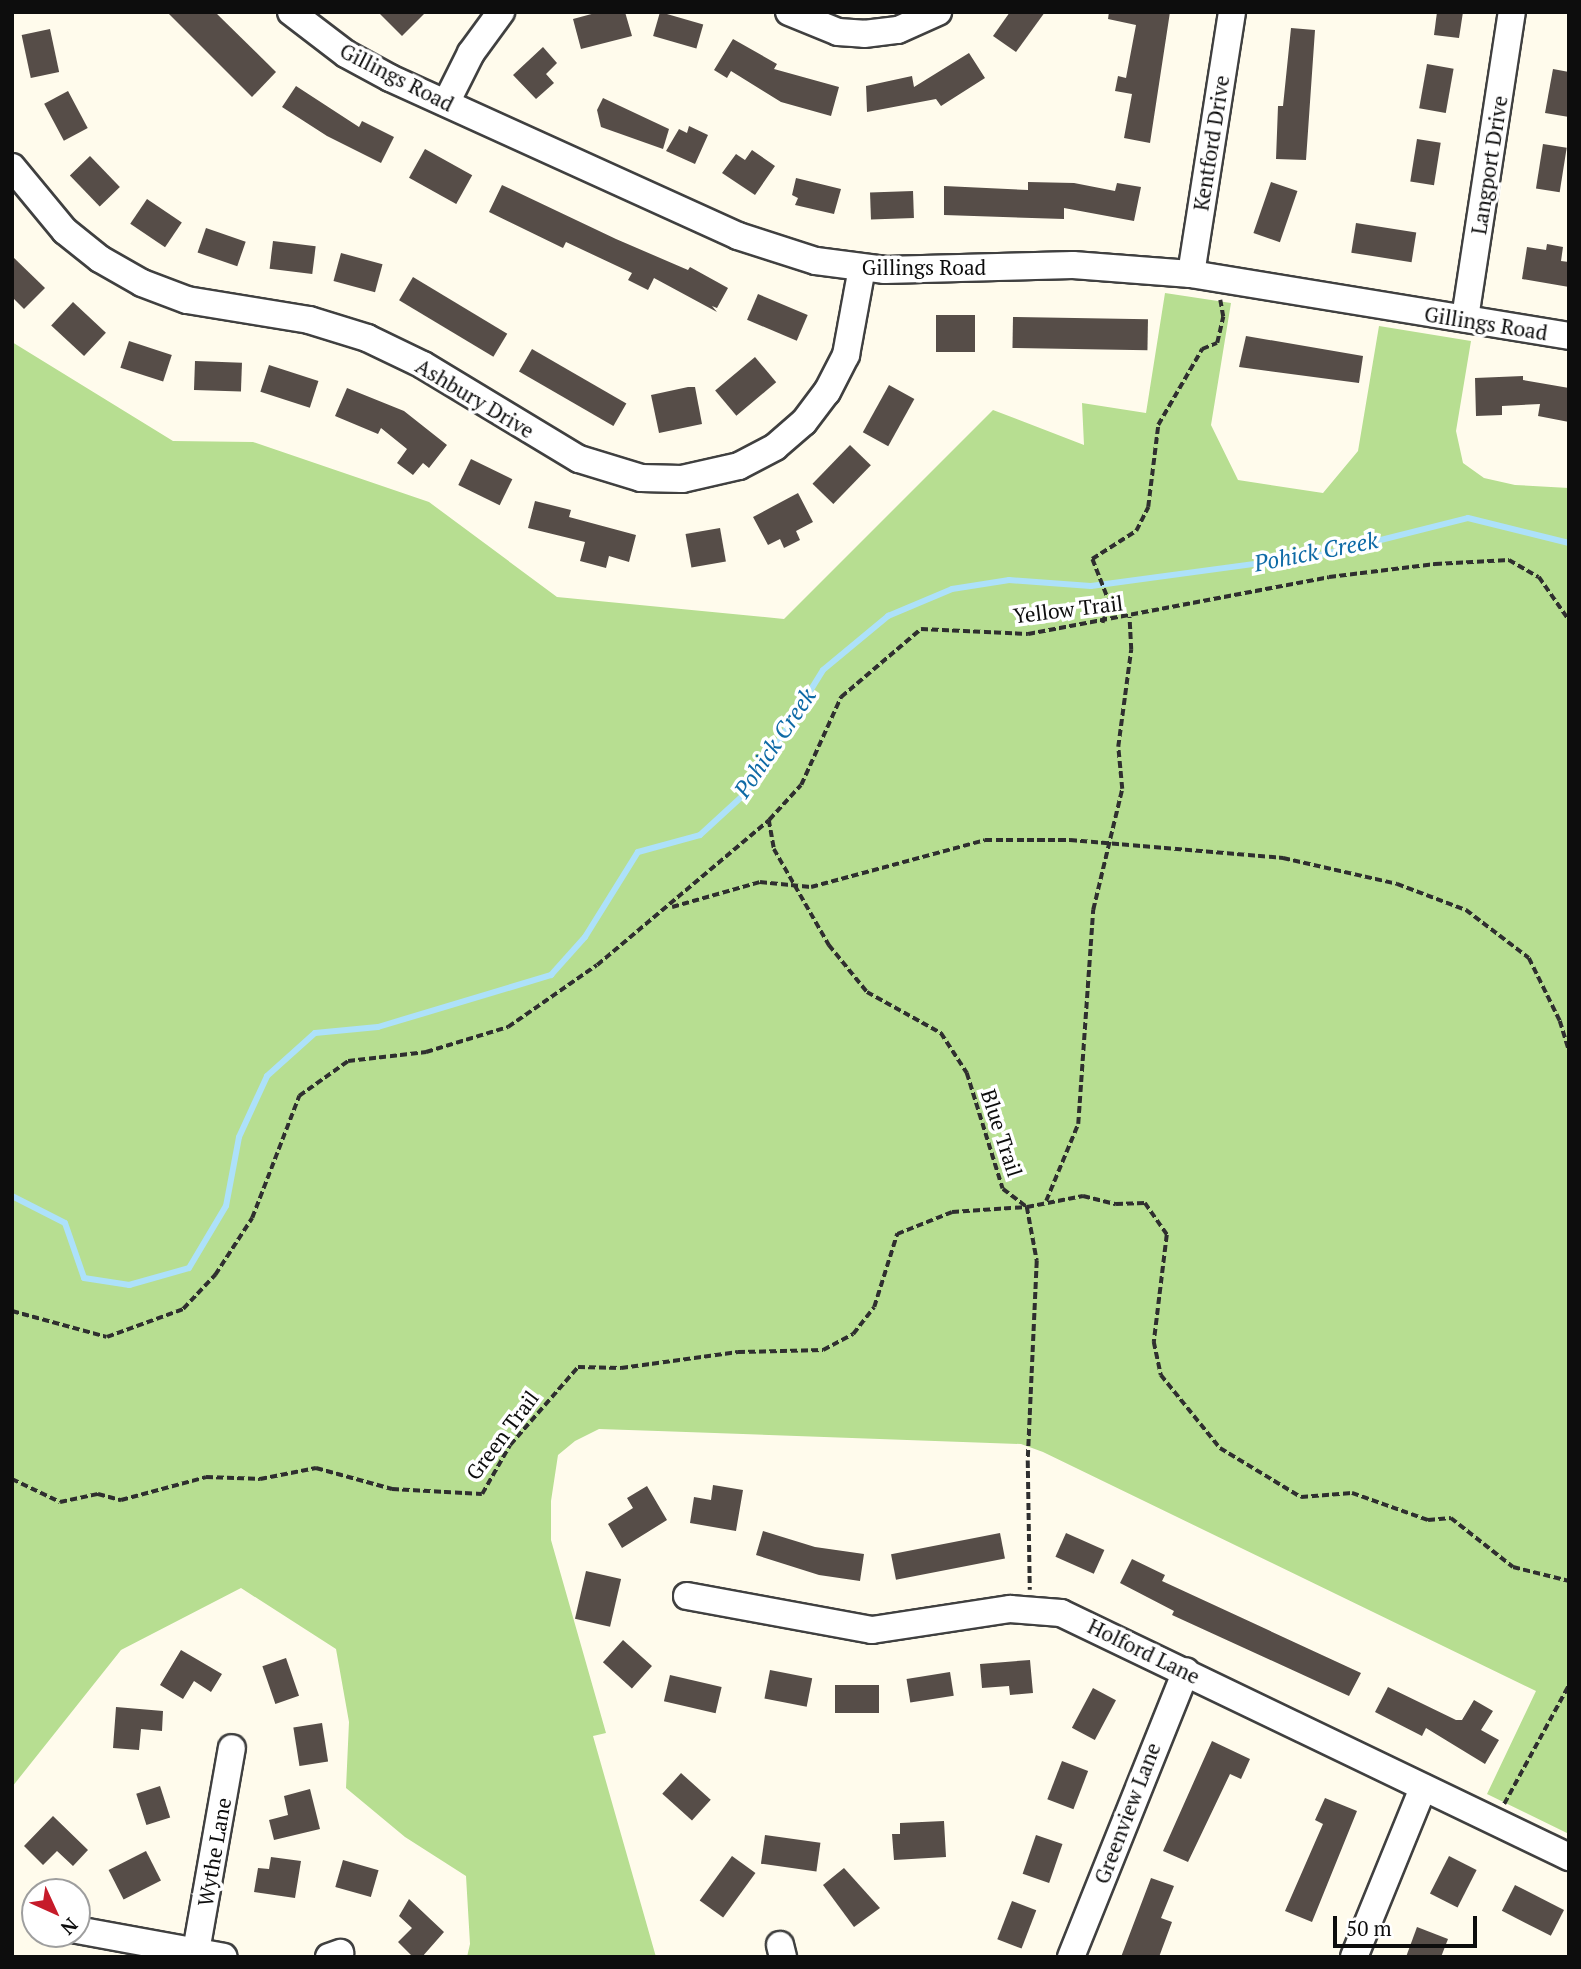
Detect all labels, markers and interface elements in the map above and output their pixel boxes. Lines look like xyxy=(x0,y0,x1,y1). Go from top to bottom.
street label: Gillings Road xyxy=(336,38,458,116)
street label: Kentford Drive xyxy=(1188,74,1234,212)
street label: Langport Drive xyxy=(1466,94,1512,236)
street label: Gillings Road xyxy=(862,254,986,280)
street label: Gillings Road xyxy=(1423,301,1549,345)
street label: Ashbury Drive xyxy=(411,353,539,443)
water label: Pohick Creek xyxy=(1252,526,1380,578)
street label: Yellow Trail xyxy=(1012,590,1124,628)
water label: Pohick Creek xyxy=(728,683,822,803)
street label: Blue Trail xyxy=(976,1086,1028,1180)
street label: Green Trail xyxy=(460,1386,544,1484)
street label: Holford Lane xyxy=(1084,1613,1204,1689)
street label: Greenview Lane xyxy=(1089,1739,1165,1887)
street label: Wythe Lane xyxy=(192,1796,236,1908)
north arrow xyxy=(21,1878,91,1948)
scale bar xyxy=(1336,1902,1480,1946)
text: N xyxy=(56,1913,84,1941)
text: 50 m xyxy=(1346,1914,1392,1942)

